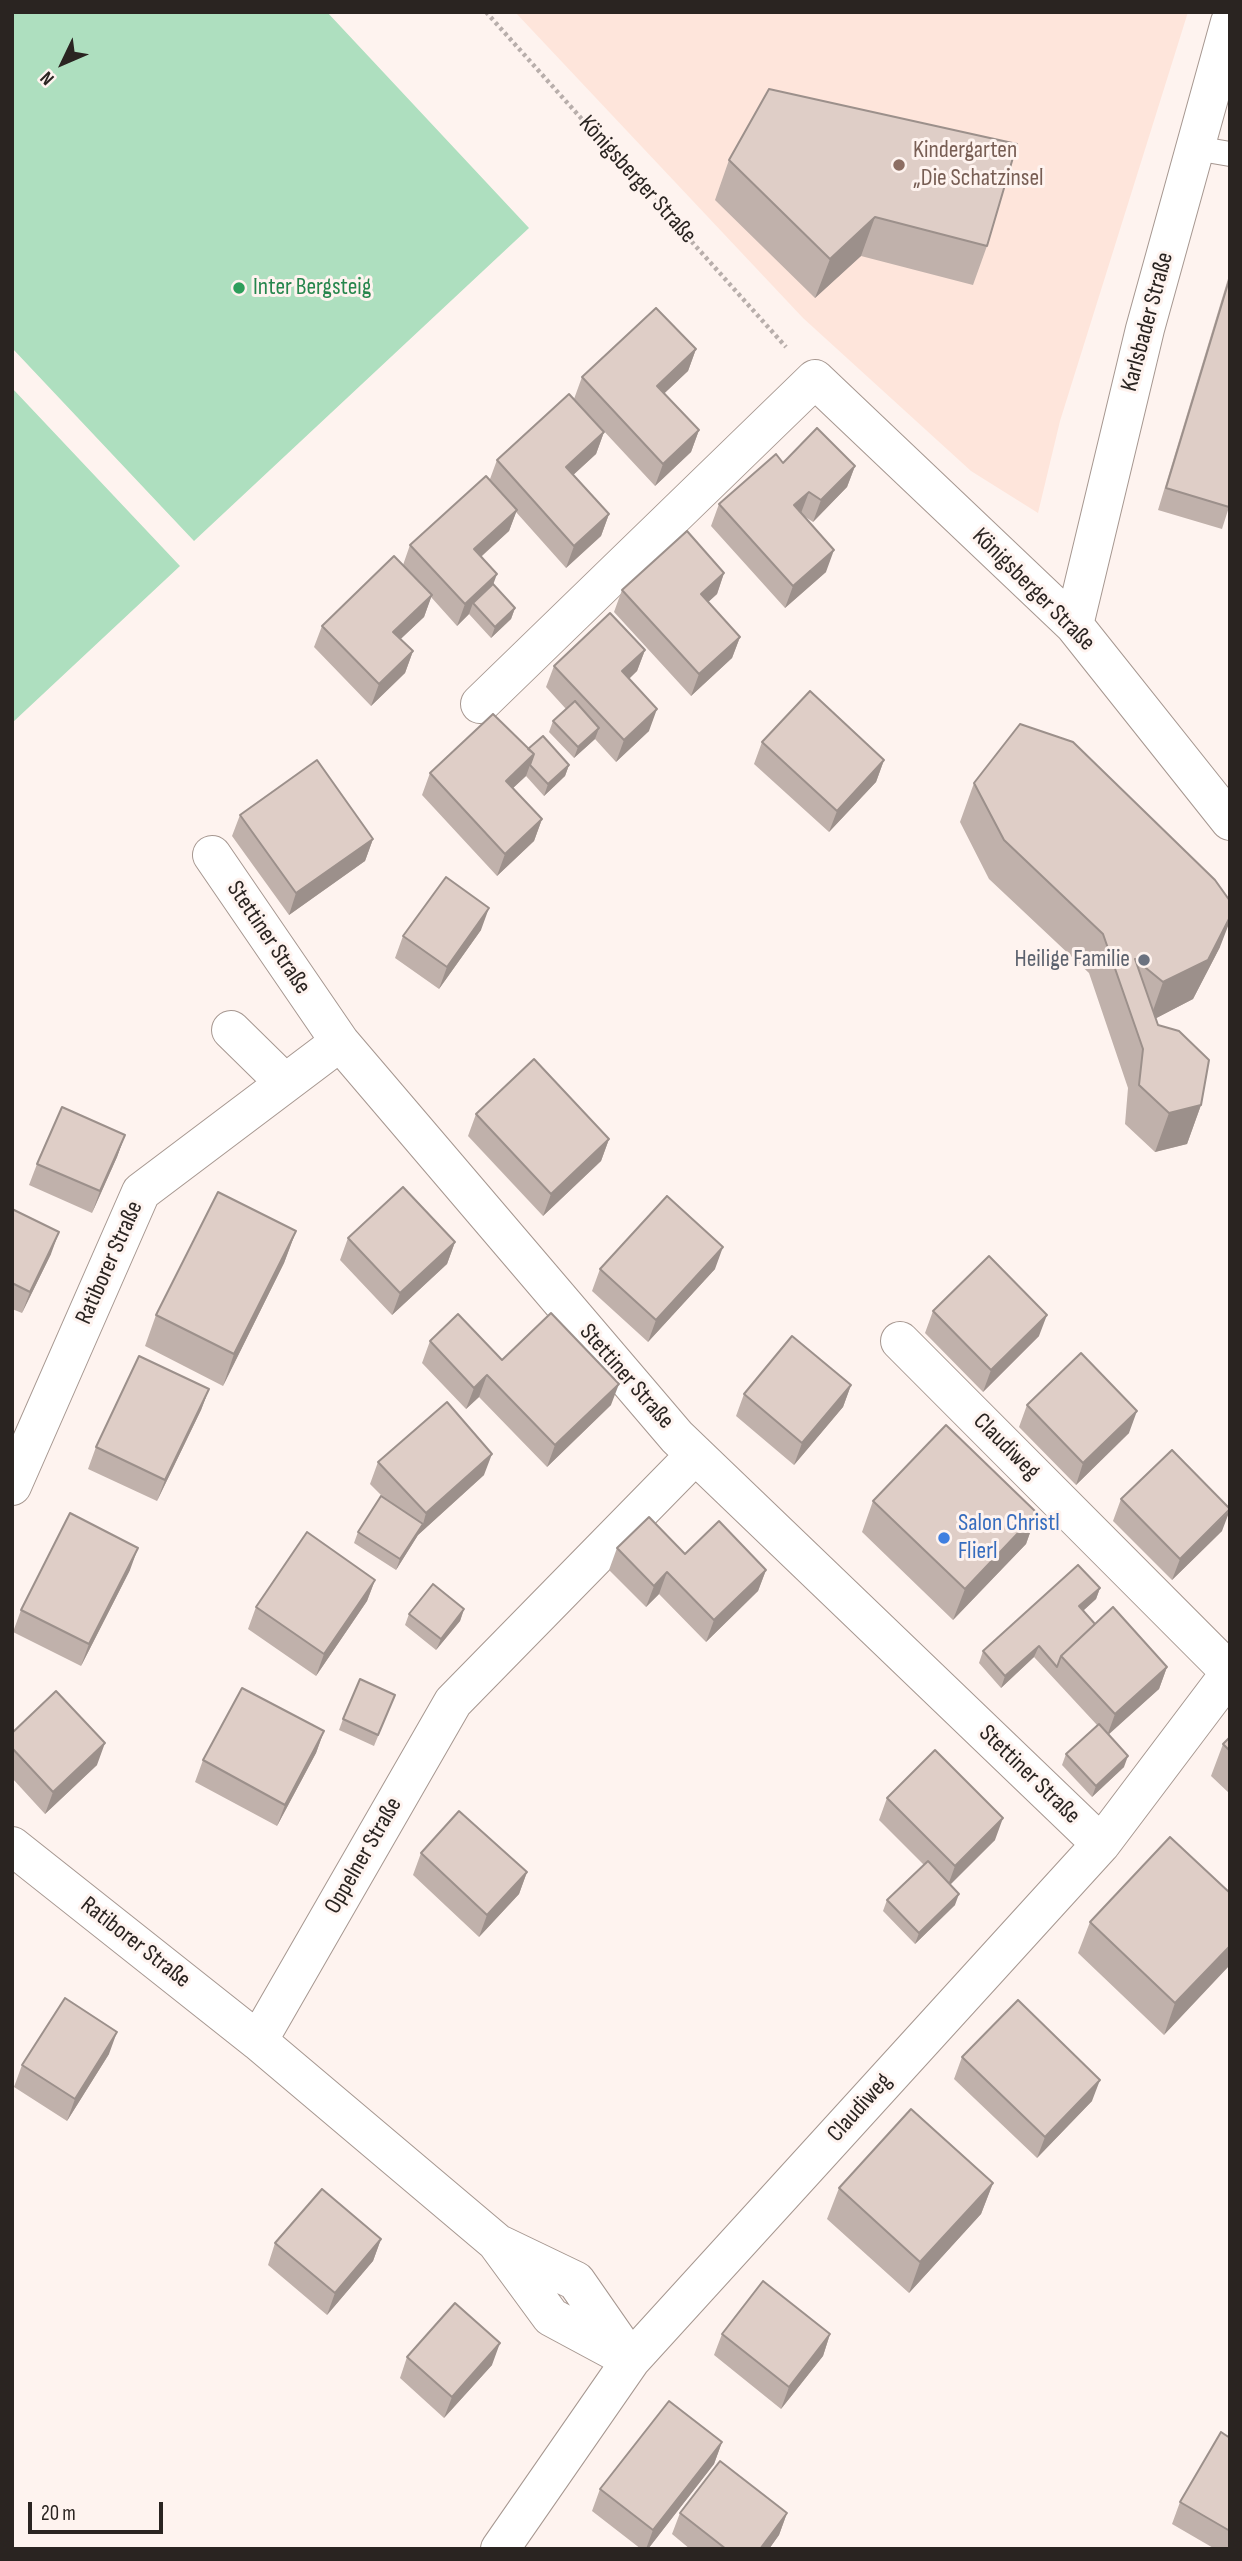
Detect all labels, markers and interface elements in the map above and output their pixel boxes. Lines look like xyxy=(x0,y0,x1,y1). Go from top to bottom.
north arrow xyxy=(28,28,98,98)
text: N xyxy=(36,66,59,90)
street label: Königsberger Straße xyxy=(572,110,702,250)
place label: Kindergarten „Die Schatzinsel xyxy=(913,137,1044,193)
marker: Kindergarten „Die Schatzinsel xyxy=(891,157,907,173)
street label: Karlsbader Straße xyxy=(1116,249,1180,395)
place label: Inter Bergsteig xyxy=(253,274,371,302)
marker: Inter Bergsteig xyxy=(231,280,247,296)
street label: Königsberger Straße xyxy=(966,523,1100,657)
street label: Stettiner Straße xyxy=(220,876,316,1000)
place label: Heilige Familie xyxy=(1014,946,1130,974)
marker: Heilige Familie xyxy=(1136,952,1152,968)
street label: Ratiborer Straße xyxy=(70,1197,150,1329)
street label: Stettiner Straße xyxy=(573,1319,679,1435)
street label: Claudiweg xyxy=(967,1408,1045,1486)
place label: Salon Christl Flierl xyxy=(958,1510,1060,1566)
marker: Salon Christl Flierl xyxy=(936,1530,952,1546)
street label: Stettiner Straße xyxy=(972,1720,1086,1830)
street label: Oppelner Straße xyxy=(319,1793,409,1919)
street label: Ratiborer Straße xyxy=(74,1891,196,1995)
street label: Claudiweg xyxy=(822,2068,898,2148)
scale bar xyxy=(32,2488,166,2532)
text: 20 m xyxy=(41,2501,76,2526)

